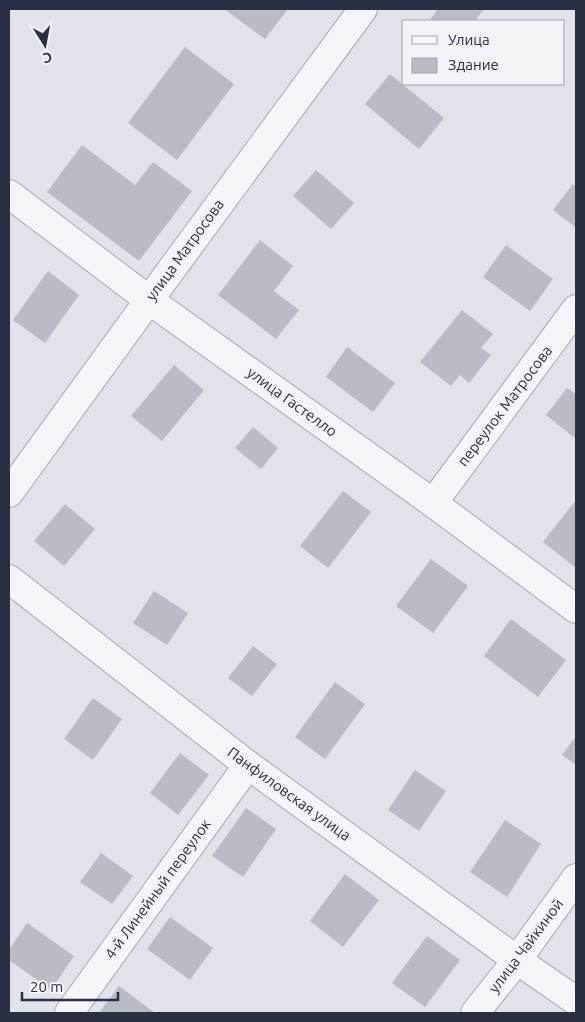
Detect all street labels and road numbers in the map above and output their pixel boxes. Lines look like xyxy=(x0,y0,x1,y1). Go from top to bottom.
street label: улица Матросова xyxy=(142,196,227,304)
street label: переулок Матросова xyxy=(454,342,555,469)
street label: улица Гастелло xyxy=(244,363,340,440)
street label: Панфиловская улица xyxy=(224,743,354,844)
street label: 4-й Линейный переулок xyxy=(101,815,214,962)
street label: улица Чайкиной xyxy=(485,895,566,996)

